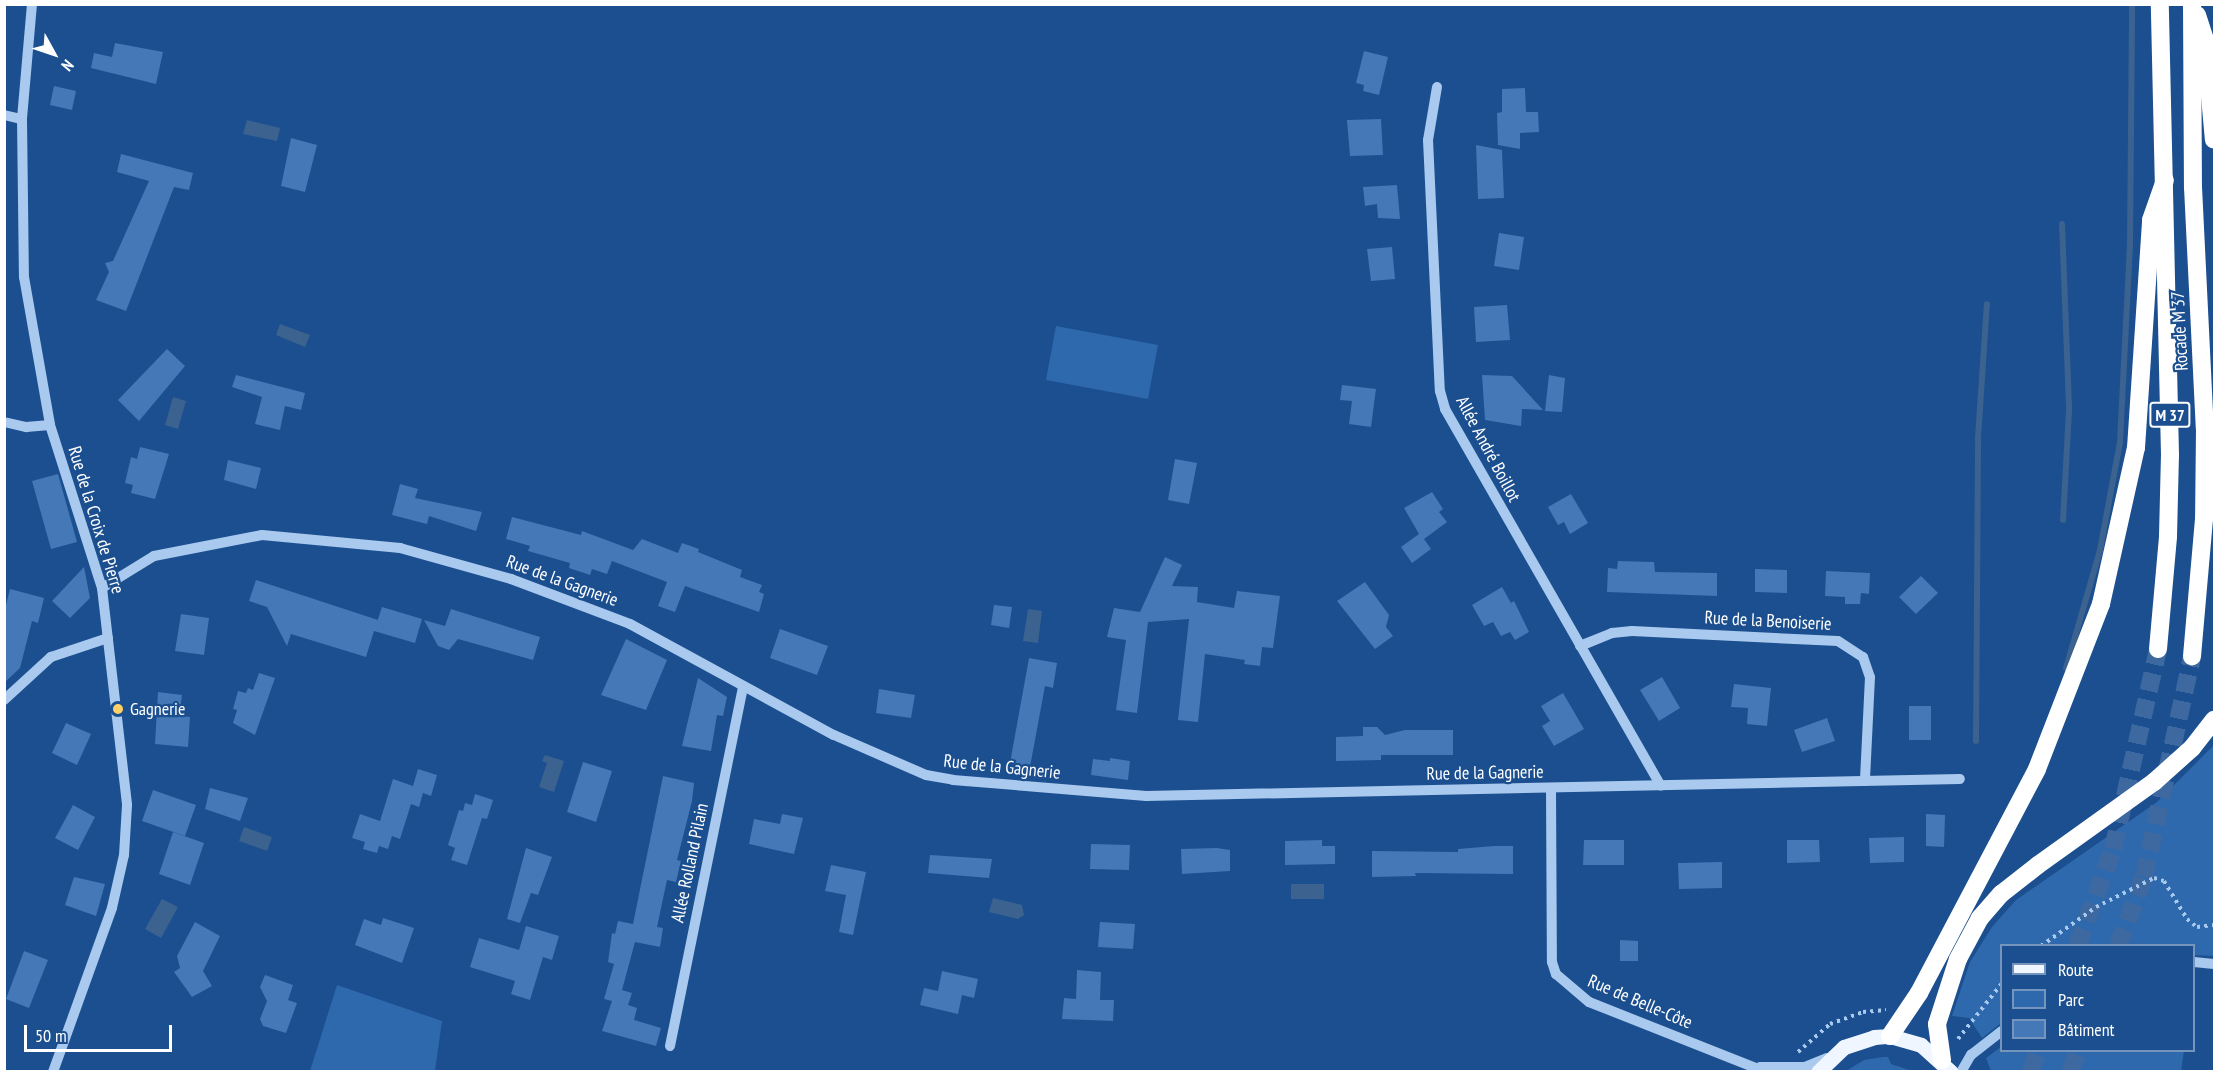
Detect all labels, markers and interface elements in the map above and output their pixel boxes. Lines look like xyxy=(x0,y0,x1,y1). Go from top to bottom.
north arrow xyxy=(24,24,84,84)
text: N xyxy=(57,56,78,75)
street label: Rocade M 37 xyxy=(2167,291,2193,371)
street label: Allée André Boillot xyxy=(1451,392,1525,506)
road number: M 37 xyxy=(2149,402,2191,428)
street label: Rue de la Croix de Pierre xyxy=(63,443,129,597)
street label: Rue de la Gagnerie xyxy=(503,551,621,611)
street label: Rue de la Benoiserie xyxy=(1704,607,1832,635)
place label: Gagnerie xyxy=(130,698,185,720)
marker: Gagnerie xyxy=(111,702,125,716)
street label: Rue de la Gagnerie xyxy=(942,750,1062,784)
street label: Rue de la Gagnerie xyxy=(1426,761,1544,785)
street label: Allée Rolland Pilain xyxy=(667,801,713,925)
legend xyxy=(2000,944,2195,1052)
text: Route xyxy=(2058,958,2094,981)
street label: Rue de Belle-Côte xyxy=(1584,970,1696,1034)
text: Parc xyxy=(2058,988,2084,1011)
scale bar xyxy=(27,1013,176,1051)
text: Bâtiment xyxy=(2058,1018,2115,1041)
text: 50 m xyxy=(35,1024,67,1047)

